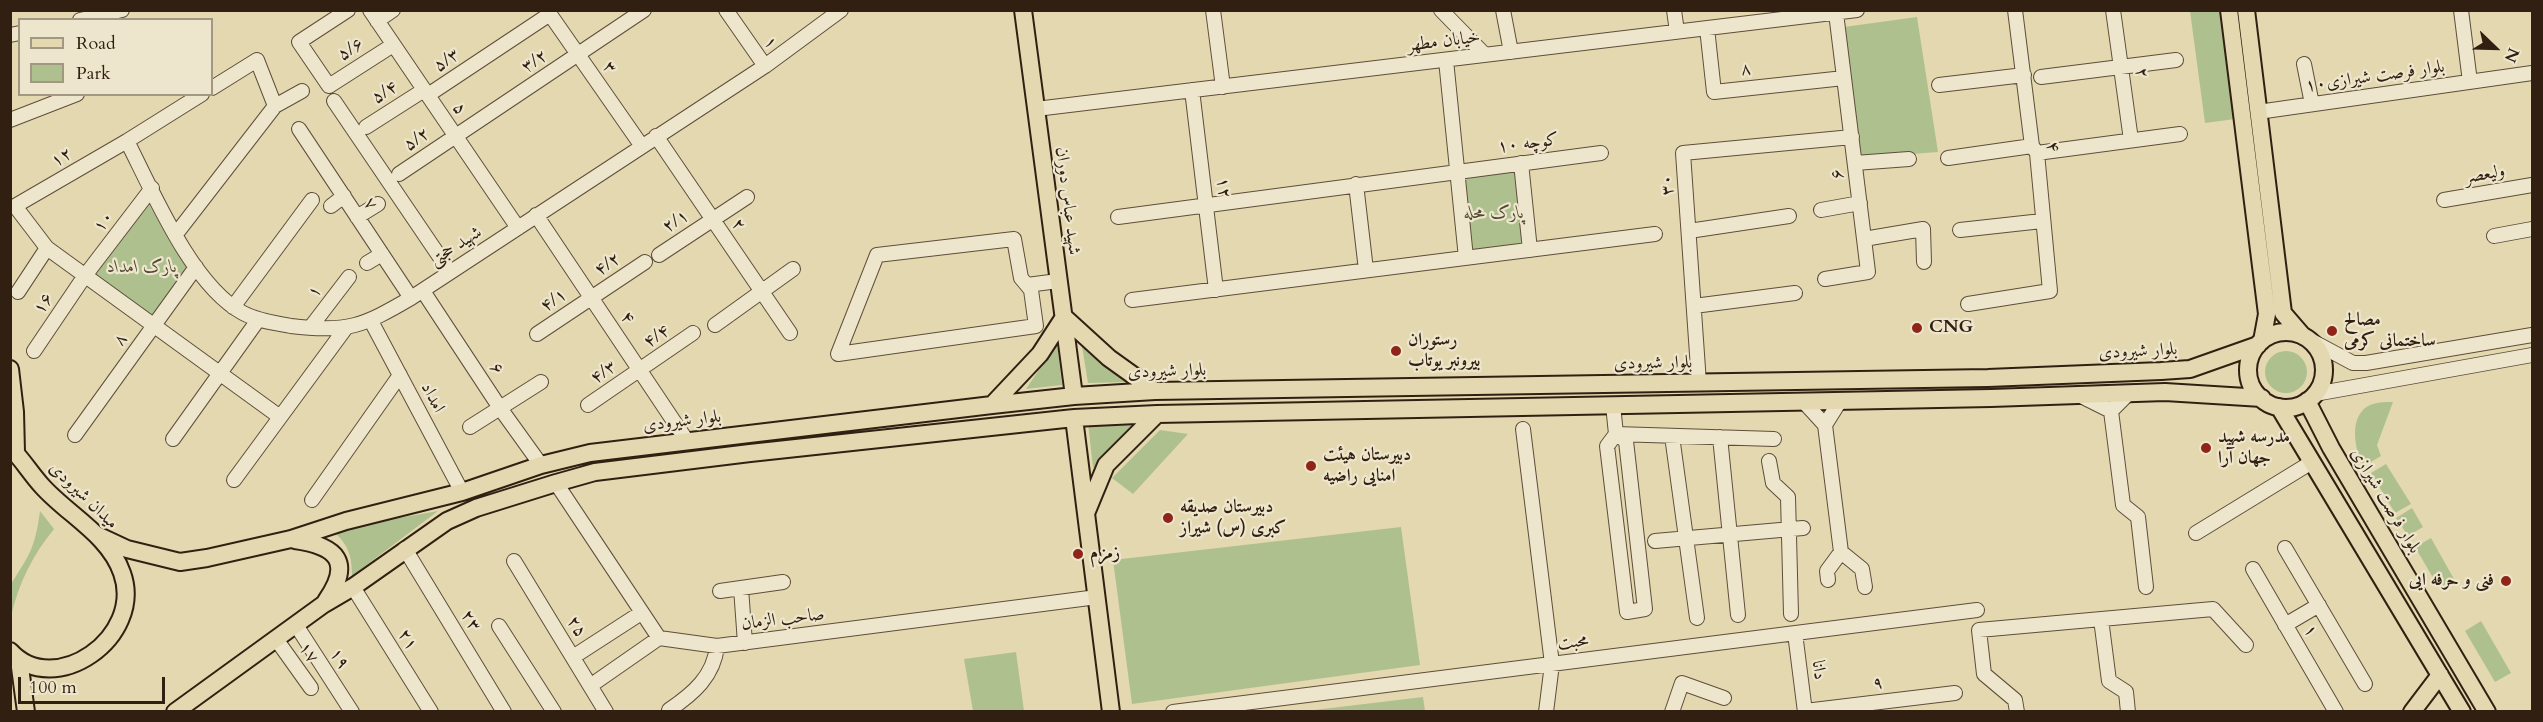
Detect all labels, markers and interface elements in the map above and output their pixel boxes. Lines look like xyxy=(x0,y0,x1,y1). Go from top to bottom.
legend xyxy=(18,18,213,96)
north arrow xyxy=(2465,18,2525,78)
street label: خیابان مطهر xyxy=(1406,27,1482,57)
text: Road xyxy=(76,31,116,56)
street label: ۱ xyxy=(758,32,782,54)
street label: ۵/۶ xyxy=(334,34,368,66)
text: N xyxy=(2499,44,2524,66)
street label: ۵/۳ xyxy=(430,45,464,77)
street label: ۳/۲ xyxy=(518,46,552,78)
street label: ۳ xyxy=(597,57,621,79)
street label: بلوار فرصت شیرازی۱۰ xyxy=(2304,57,2446,97)
street label: ۸ xyxy=(1740,59,1752,81)
text: Park xyxy=(76,61,111,86)
street label: ۲ xyxy=(2130,66,2152,80)
street label: ۵/۴ xyxy=(368,77,402,109)
street label: ۵ xyxy=(447,99,471,119)
street label: ۵/۲ xyxy=(400,124,434,156)
street label: کوچه ۱۰ xyxy=(1496,130,1560,158)
street label: ۴ xyxy=(2040,139,2064,155)
street label: ۱۲ xyxy=(47,143,77,173)
street label: شهید عباس دوران xyxy=(1050,146,1084,256)
street label: ولیعصر xyxy=(2463,161,2507,189)
street label: ۶ xyxy=(1827,167,1849,181)
street label: ۳۰ xyxy=(1656,174,1680,196)
street label: ۱۲ xyxy=(1211,176,1235,200)
street label: ۷ xyxy=(358,194,382,214)
park label: پارک محله xyxy=(1464,203,1524,225)
street label: ۲/۱ xyxy=(659,206,693,238)
street label: ۱۰ xyxy=(89,207,119,237)
street label: ۲ xyxy=(726,215,750,235)
street label: شهید حجتی xyxy=(426,222,486,272)
street label: ۴/۲ xyxy=(591,249,625,281)
park label: پارک امداد xyxy=(107,257,177,279)
street label: ۱ xyxy=(303,281,327,303)
street label: ۴/۱ xyxy=(537,285,571,317)
street label: ۱۶ xyxy=(29,289,59,319)
street label: ۴ xyxy=(615,308,639,328)
place label: مصالح ساختمانی کرمی xyxy=(2344,310,2436,352)
place label: CNG xyxy=(1929,317,1973,339)
street label: ۴/۴ xyxy=(640,321,674,353)
marker: CNG xyxy=(1910,321,1924,335)
marker: مصالح ساختمانی کرمی xyxy=(2325,324,2339,338)
street label: ۸ xyxy=(109,329,133,351)
place label: رستوران بیرونبر یوتاب xyxy=(1408,330,1480,372)
street label: بلوار شیرودی xyxy=(2098,339,2178,365)
marker: رستوران بیرونبر یوتاب xyxy=(1389,344,1403,358)
street label: بلوار شیرودی xyxy=(1613,353,1693,375)
street label: ۴/۳ xyxy=(587,357,621,389)
street label: ۶ xyxy=(484,359,508,379)
street label: بلوار شیرودی xyxy=(1127,360,1207,384)
street label: امداد xyxy=(415,379,449,417)
street label: بلوار شیرودی xyxy=(642,406,722,438)
place label: مدرسه شهید جهان آرا xyxy=(2218,427,2290,470)
marker: مدرسه شهید جهان آرا xyxy=(2199,441,2213,455)
street label: بلوار فرصت شیرازی xyxy=(2345,444,2425,558)
place label: دبیرستان هیئت امنایی راضیه xyxy=(1323,445,1411,488)
street label: میدان شیرودی xyxy=(44,458,122,534)
marker: دبیرستان هیئت امنایی راضیه xyxy=(1304,459,1318,473)
place label: دبیرستان صدیقه کبری (س) شیراز xyxy=(1180,497,1286,540)
marker: دبیرستان صدیقه کبری (س) شیراز xyxy=(1161,511,1175,525)
place label: زمزم xyxy=(1090,543,1120,565)
marker: زمزم xyxy=(1071,547,1085,561)
place label: فنی و حرفه ایی xyxy=(2409,570,2494,592)
marker: فنی و حرفه ایی xyxy=(2499,574,2513,588)
street label: صاحب الزمان xyxy=(740,604,826,636)
street label: ۲۳ xyxy=(455,606,485,636)
street label: ۲۵ xyxy=(561,612,591,642)
street label: ۱ xyxy=(2298,621,2322,641)
street label: ۲۱ xyxy=(392,625,422,655)
street label: محبت xyxy=(1556,630,1590,656)
street label: ۱۷ xyxy=(293,638,323,668)
street label: ۱۹ xyxy=(324,644,354,674)
street label: دانا xyxy=(1806,659,1830,681)
scale bar xyxy=(21,665,168,703)
street label: ۹ xyxy=(1871,673,1885,695)
text: 100 m xyxy=(29,675,77,700)

